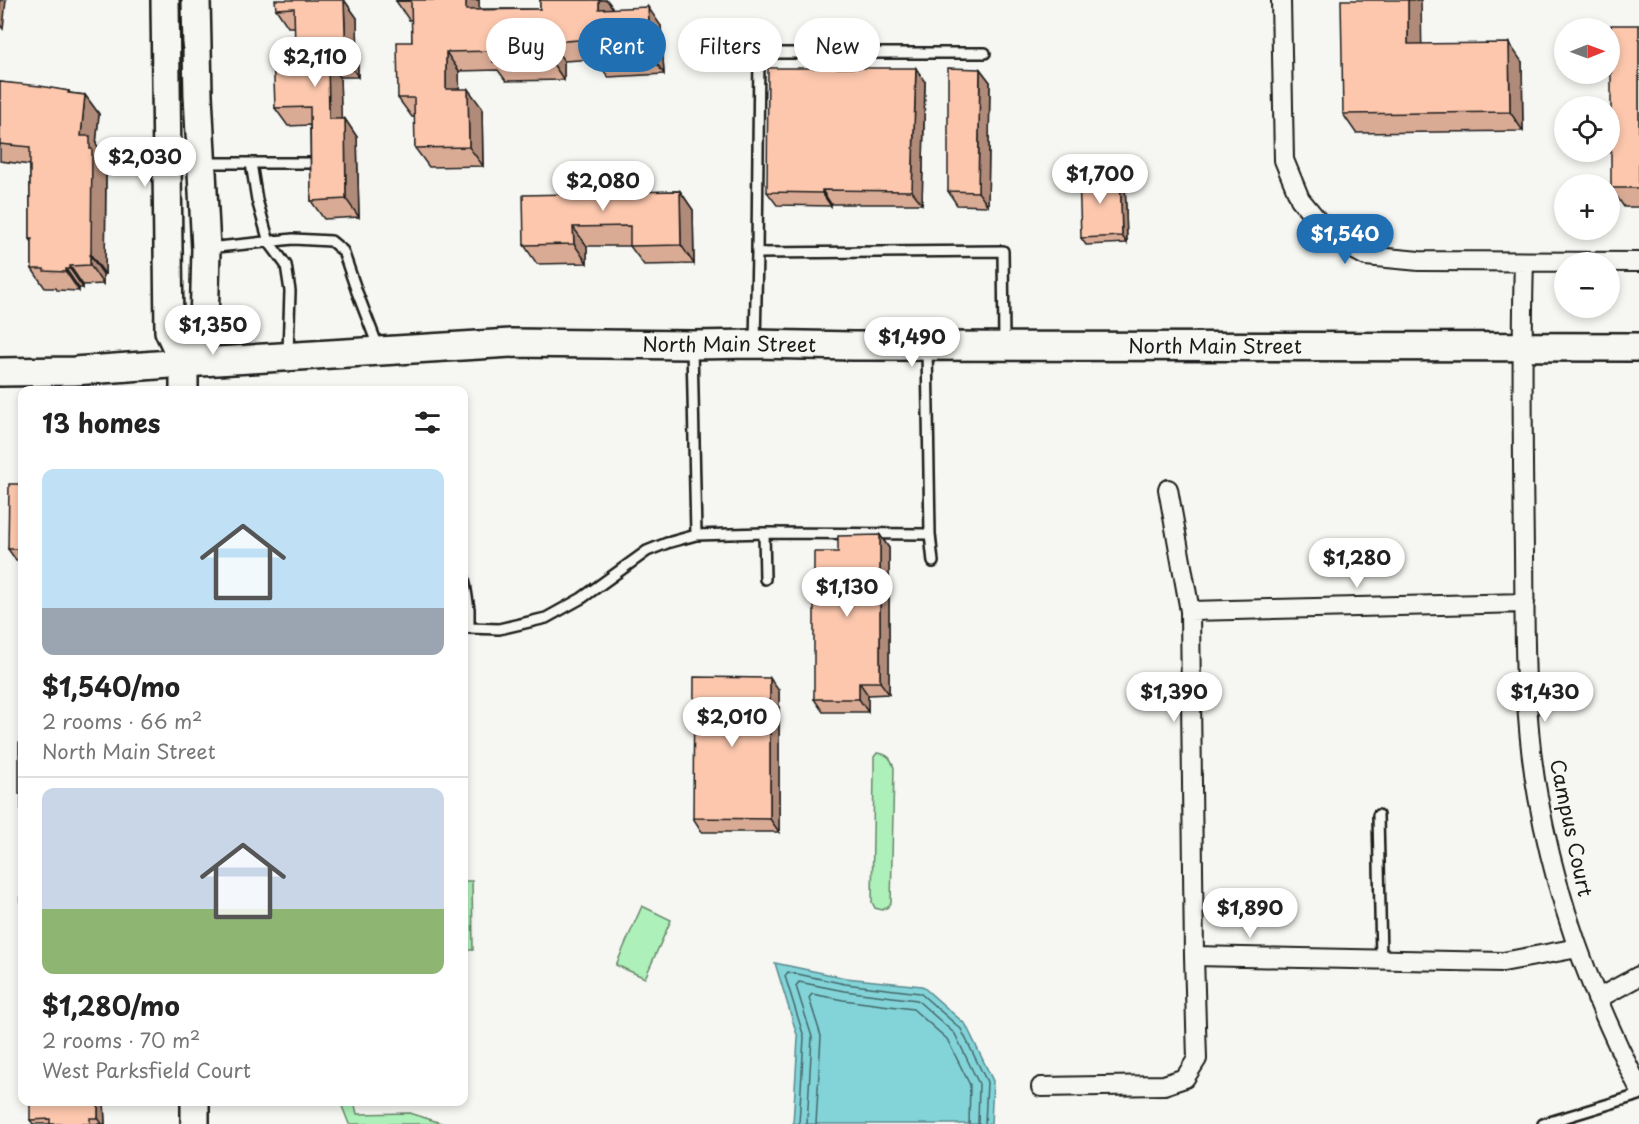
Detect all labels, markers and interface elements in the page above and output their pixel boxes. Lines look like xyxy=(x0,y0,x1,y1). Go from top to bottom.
chip: Buy xyxy=(486,18,566,72)
chip: Rent xyxy=(578,18,666,72)
chip: Filters xyxy=(678,18,782,72)
chip: New xyxy=(794,18,880,72)
north arrow xyxy=(1554,18,1620,84)
map controls xyxy=(1554,18,1620,318)
pin: $2,110 xyxy=(266,37,364,88)
text: $2,110 xyxy=(283,41,347,71)
button: locate xyxy=(1554,96,1620,162)
pin: $2,030 xyxy=(96,137,194,188)
text: $2,030 xyxy=(108,141,182,171)
pin: $1,700 xyxy=(1051,154,1149,205)
text: $1,700 xyxy=(1066,158,1134,188)
pin: $2,080 xyxy=(554,161,652,212)
text: $2,080 xyxy=(566,165,640,195)
button: + xyxy=(1554,174,1620,240)
pin: $1,540 xyxy=(1296,214,1394,265)
text: $1,540 xyxy=(1311,218,1379,248)
button: − xyxy=(1554,252,1620,318)
pin: $1,350 xyxy=(164,305,262,356)
text: $1,350 xyxy=(179,309,247,339)
pin: $1,490 xyxy=(863,317,961,368)
text: $1,490 xyxy=(878,321,946,351)
street label: North Main Street xyxy=(642,328,816,359)
street label: North Main Street xyxy=(1128,330,1302,361)
text: 13 homes xyxy=(42,403,160,442)
icon: filters xyxy=(411,406,444,439)
icon: home xyxy=(189,508,297,616)
pin: $1,280 xyxy=(1308,538,1406,589)
text: $1,280 xyxy=(1323,542,1391,572)
pin: $1,130 xyxy=(798,567,896,618)
text: $1,130 xyxy=(816,571,878,601)
text: $1,540/mo xyxy=(42,667,180,706)
pin: $1,390 xyxy=(1125,672,1223,723)
pin: $1,430 xyxy=(1496,672,1594,723)
text: $1,390 xyxy=(1140,676,1208,706)
text: $1,430 xyxy=(1511,676,1579,706)
pin: $2,010 xyxy=(683,697,781,748)
text: $2,010 xyxy=(697,701,767,731)
text: 2 rooms · 66 m² xyxy=(42,706,202,736)
text: North Main Street xyxy=(42,736,216,766)
street label: Campus Court xyxy=(1543,756,1601,899)
icon: home xyxy=(189,827,297,935)
pin: $1,890 xyxy=(1201,888,1299,939)
text: $1,890 xyxy=(1217,892,1283,922)
text: $1,280/mo xyxy=(42,986,180,1025)
text: 2 rooms · 70 m² xyxy=(42,1025,200,1055)
text: West Parksfield Court xyxy=(42,1055,251,1085)

